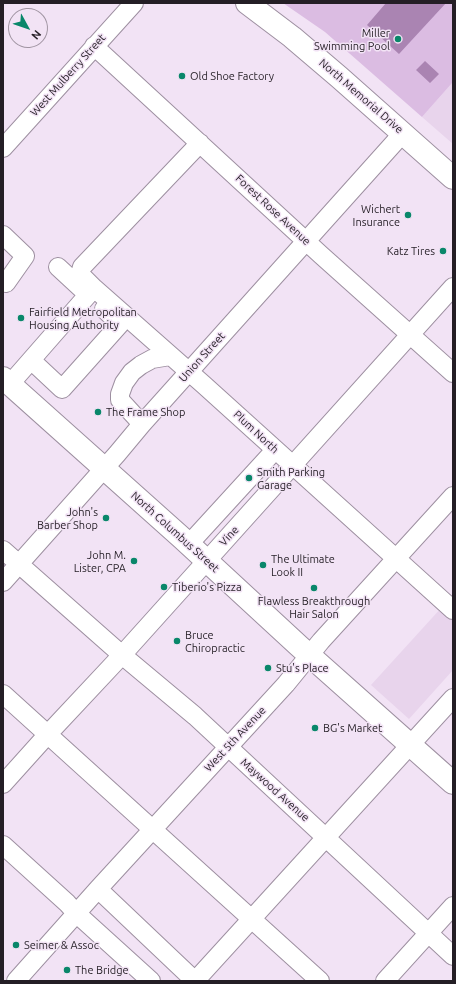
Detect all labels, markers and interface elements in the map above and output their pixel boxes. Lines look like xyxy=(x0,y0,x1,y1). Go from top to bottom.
north arrow xyxy=(8,8,48,48)
place label: Miller Swimming Pool xyxy=(314,26,390,52)
text: N xyxy=(29,28,44,42)
street label: West Mulberry Street xyxy=(28,31,108,119)
marker: Miller Swimming Pool xyxy=(393,34,403,44)
street label: North Memorial Drive xyxy=(316,56,406,136)
place label: Old Shoe Factory xyxy=(190,69,274,83)
marker: Old Shoe Factory xyxy=(177,71,187,81)
street label: Forest Rose Avenue xyxy=(233,172,313,248)
place label: Wichert Insurance xyxy=(353,202,400,228)
marker: Wichert Insurance xyxy=(403,210,413,220)
place label: Katz Tires xyxy=(387,244,435,258)
marker: Katz Tires xyxy=(438,246,448,256)
place label: Fairfield Metropolitan Housing Authority xyxy=(29,305,137,331)
marker: Fairfield Metropolitan Housing Authority xyxy=(16,313,26,323)
street label: Union Street xyxy=(176,329,228,385)
place label: The Frame Shop xyxy=(106,405,185,419)
marker: The Frame Shop xyxy=(93,407,103,417)
street label: Plum North xyxy=(231,408,281,456)
place label: Smith Parking Garage xyxy=(257,465,325,491)
marker: Smith Parking Garage xyxy=(244,473,254,483)
street label: North Columbus Street xyxy=(128,489,222,575)
place label: John's Barber Shop xyxy=(37,505,98,531)
marker: John's Barber Shop xyxy=(101,513,111,523)
street label: Vine xyxy=(217,523,241,549)
place label: John M. Lister, CPA xyxy=(74,548,126,574)
place label: The Ultimate Look II xyxy=(271,552,335,578)
marker: John M. Lister, CPA xyxy=(129,556,139,566)
marker: The Ultimate Look II xyxy=(258,560,268,570)
place label: Tiberio's Pizza xyxy=(172,580,242,594)
marker: Tiberio's Pizza xyxy=(159,582,169,592)
marker: Flawless Breakthrough Hair Salon xyxy=(309,583,319,593)
place label: Flawless Breakthrough Hair Salon xyxy=(258,594,370,620)
place label: Bruce Chiropractic xyxy=(185,628,245,654)
marker: Bruce Chiropractic xyxy=(172,636,182,646)
place label: Stu's Place xyxy=(276,661,329,675)
marker: Stu's Place xyxy=(263,663,273,673)
street label: West 5th Avenue xyxy=(202,704,268,774)
place label: BG's Market xyxy=(323,721,382,735)
marker: BG's Market xyxy=(310,723,320,733)
street label: Maywood Avenue xyxy=(238,756,312,824)
place label: Seimer & Assoc xyxy=(24,938,99,952)
marker: Seimer & Assoc xyxy=(11,940,21,950)
place label: The Bridge xyxy=(75,963,129,977)
marker: The Bridge xyxy=(62,965,72,975)

